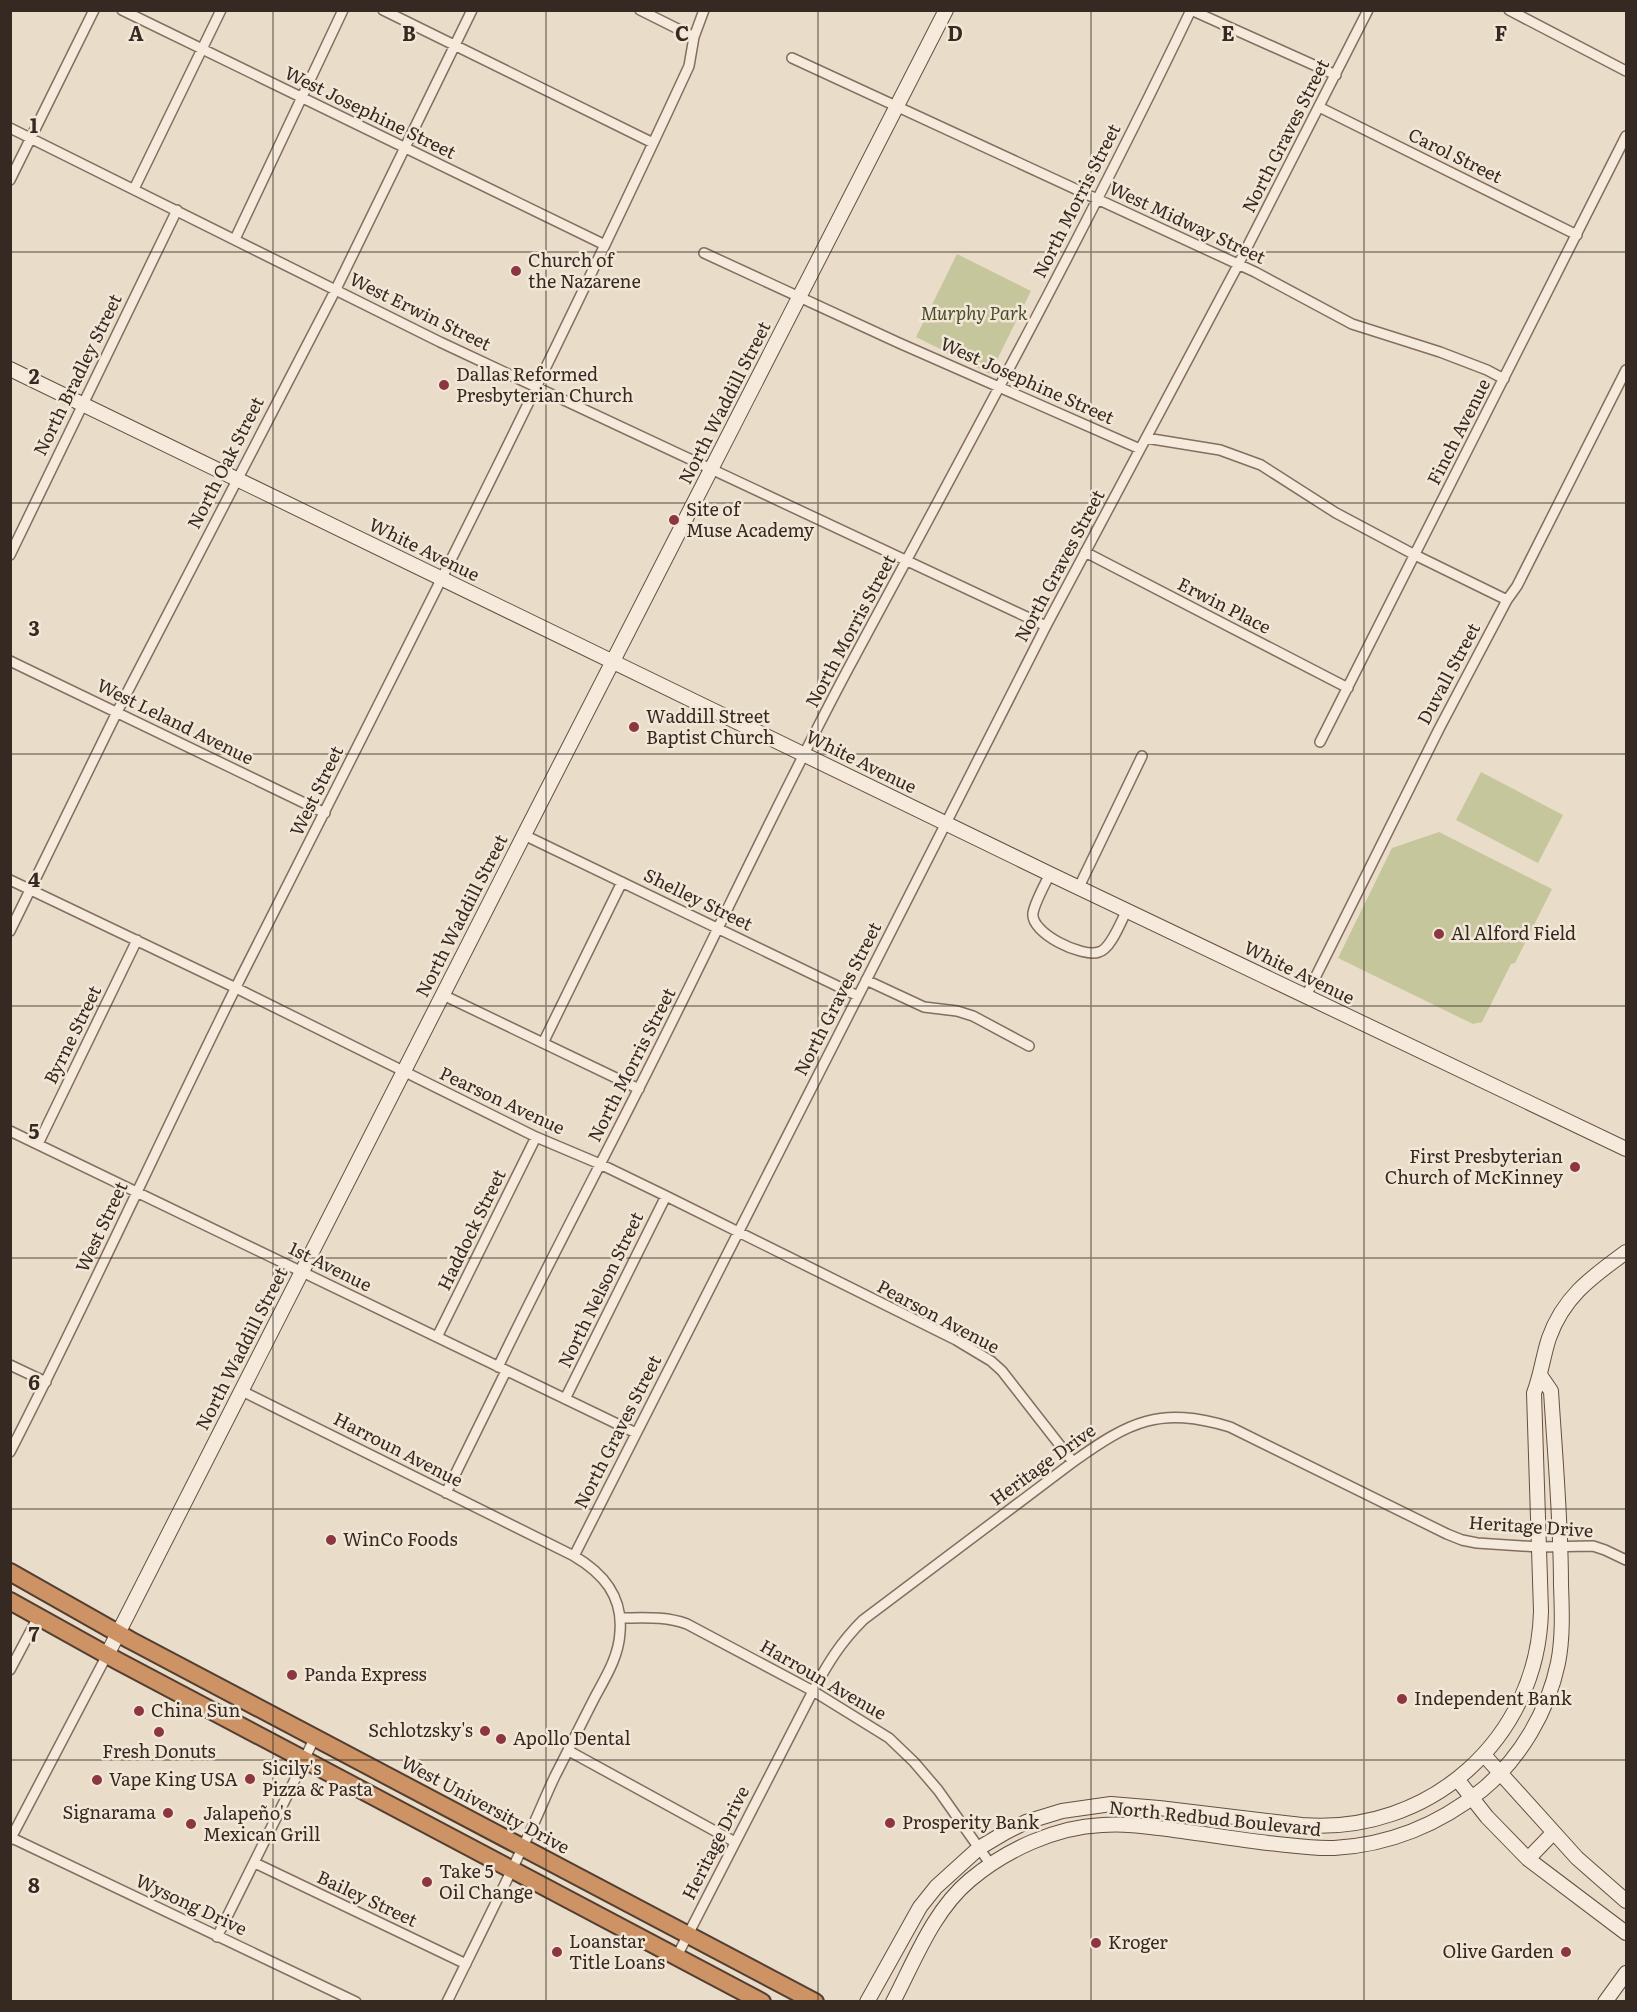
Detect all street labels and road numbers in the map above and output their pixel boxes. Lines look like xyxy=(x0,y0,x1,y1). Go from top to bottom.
street label: North Graves Street xyxy=(1234,53,1335,217)
street label: West Josephine Street xyxy=(280,58,462,165)
street label: North Morris Street xyxy=(1025,118,1127,282)
street label: Carol Street xyxy=(1404,120,1508,189)
street label: West Midway Street xyxy=(1105,173,1271,270)
street label: West Erwin Street xyxy=(345,265,497,357)
street label: North Bradley Street xyxy=(26,288,128,460)
street label: North Waddill Street xyxy=(671,315,777,489)
street label: West Josephine Street xyxy=(936,329,1120,430)
street label: Finch Avenue xyxy=(1419,373,1496,489)
street label: North Oak Street xyxy=(180,391,270,533)
street label: North Graves Street xyxy=(1007,484,1111,646)
street label: White Avenue xyxy=(365,510,485,587)
street label: North Morris Street xyxy=(798,548,902,712)
street label: Erwin Place xyxy=(1173,570,1276,640)
street label: Duvall Street xyxy=(1409,617,1486,729)
street label: West Leland Avenue xyxy=(93,671,259,770)
street label: White Avenue xyxy=(802,722,922,799)
street label: West Street xyxy=(282,740,349,840)
street label: North Waddill Street xyxy=(408,828,514,1002)
street label: Shelley Street xyxy=(640,861,758,937)
street label: North Graves Street xyxy=(786,916,887,1080)
street label: White Avenue xyxy=(1240,933,1360,1010)
street label: Byrne Street xyxy=(36,980,107,1088)
street label: North Morris Street xyxy=(580,982,682,1146)
street label: Pearson Avenue xyxy=(436,1059,570,1140)
street label: Haddock Street xyxy=(430,1164,512,1295)
street label: West Street xyxy=(68,1176,134,1276)
street label: North Nelson Street xyxy=(550,1206,649,1372)
street label: 1st Avenue xyxy=(285,1234,377,1297)
street label: North Waddill Street xyxy=(188,1261,294,1435)
street label: Pearson Avenue xyxy=(873,1272,1005,1359)
street label: North Graves Street xyxy=(566,1349,667,1513)
street label: Harroun Avenue xyxy=(329,1404,468,1493)
street label: Heritage Drive xyxy=(984,1416,1101,1511)
street label: Heritage Drive xyxy=(1468,1508,1594,1543)
street label: Harroun Avenue xyxy=(755,1631,892,1726)
street label: West University Drive xyxy=(397,1748,575,1860)
street label: Heritage Drive xyxy=(674,1781,755,1904)
street label: North Redbud Boulevard xyxy=(1108,1793,1323,1842)
street label: Bailey Street xyxy=(313,1863,423,1933)
street label: Wysong Drive xyxy=(131,1866,252,1941)

